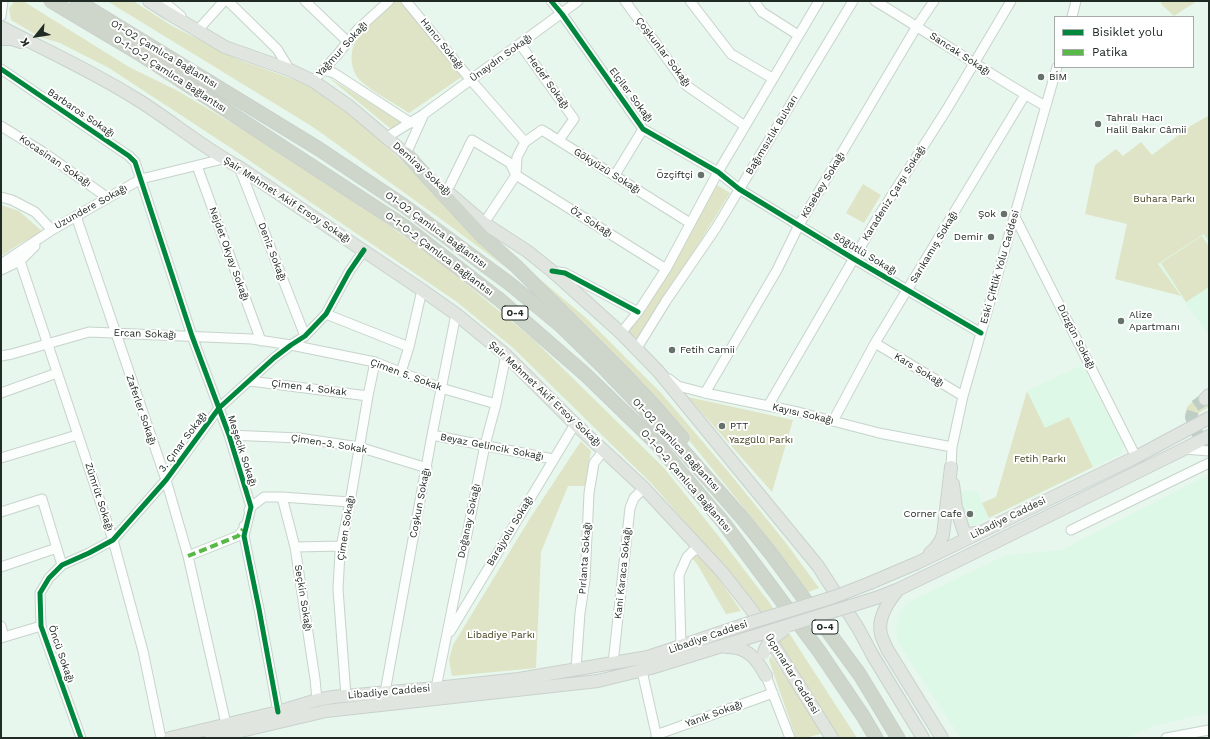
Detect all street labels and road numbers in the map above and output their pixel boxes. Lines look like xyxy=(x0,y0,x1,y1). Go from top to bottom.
street label: Çoşkunlar Sokağı xyxy=(633,15,693,89)
street label: Hancı Sokağı xyxy=(418,16,466,72)
street label: O1-O2 Çamlıca Bağlantısı xyxy=(108,17,220,91)
street label: Yağmur Sokağı xyxy=(314,19,370,79)
street label: Sancak Sokağı xyxy=(927,30,993,78)
street label: Ünaydın Sokağı xyxy=(468,31,534,85)
street label: O-1-O-2 Çamlıca Bağlantısı xyxy=(111,33,229,115)
street label: Hedef Sokağı xyxy=(524,53,572,111)
street label: Elçiler Sokağı xyxy=(606,65,656,125)
street label: Barbaros Sokağı xyxy=(45,86,117,140)
street label: Bağımsızlık Bulvarı xyxy=(743,93,801,177)
street label: Kocasinan Sokağı xyxy=(17,132,93,190)
street label: Demiray Sokağı xyxy=(390,140,454,198)
street label: Karadeniz Çarşı Sokağı xyxy=(860,143,928,243)
street label: Gökyüzü Sokağı xyxy=(571,146,643,196)
street label: Kösebey Sokağı xyxy=(798,150,848,220)
street label: Şair Mehmet Akif Ersoy Sokağı xyxy=(221,154,353,246)
street label: Uzundere Sokağı xyxy=(52,182,130,232)
street label: O1-O2 Çamlıca Bağlantısı xyxy=(383,189,489,271)
street label: Öz Sokağı xyxy=(568,204,614,240)
street label: Nejdet Okyay Sokağı xyxy=(206,205,252,303)
street label: O-1-O-2 Çamlıca Bağlantısı xyxy=(383,209,495,299)
street label: Sarıkamış Sokağı xyxy=(908,209,960,285)
street label: Eski Çiftlik Yolu Caddesi xyxy=(978,209,1022,325)
street label: Deniz Sokağı xyxy=(255,221,289,283)
street label: Söğütlü Sokağı xyxy=(831,230,899,278)
street label: Düzgün Sokağı xyxy=(1054,302,1098,372)
road number: O-4 xyxy=(502,306,528,320)
street label: Ercan Sokağı xyxy=(113,327,177,341)
street label: Şair Mehmet Akif Ersoy Sokağı xyxy=(486,339,604,449)
street label: Kars Sokağı xyxy=(892,350,946,390)
street label: Çimen 5. Sokak xyxy=(368,356,444,394)
street label: Zaferler Sokağı xyxy=(123,373,159,447)
street label: Çimen 4. Sokak xyxy=(271,377,347,399)
street label: O1-O2 Çamlıca Bağlantısı xyxy=(630,396,722,494)
street label: Kayısı Sokağı xyxy=(771,401,835,427)
street label: 3. Çınar Sokağı xyxy=(156,409,210,475)
street label: Meşecik Sokağı xyxy=(225,414,259,488)
street label: O-1-O-2 Çamlıca Bağlantısı xyxy=(638,427,734,535)
street label: Beyaz Gelincik Sokağı xyxy=(439,431,545,463)
street label: Çimen-3. Sokak xyxy=(290,432,368,456)
street label: Zümrüt Sokağı xyxy=(82,461,116,533)
street label: Coşkun Sokağı xyxy=(407,467,433,539)
street label: Doğanay Sokağı xyxy=(455,483,483,559)
street label: Çimen Sokağı xyxy=(335,494,357,562)
street label: Barajyolu Sokağı xyxy=(484,494,536,568)
street label: Libadiye Caddesi xyxy=(968,495,1048,541)
street label: Pırlanta Sokağı xyxy=(576,521,594,595)
street label: Kani Karaca Sokağı xyxy=(612,526,634,620)
street label: Seçkin Sokağı xyxy=(292,564,314,632)
street label: Libadiye Caddesi xyxy=(667,618,749,656)
road number: O-4 xyxy=(812,620,838,634)
street label: Öncü Sokağı xyxy=(45,623,77,685)
street label: Üçpınarlar Caddesi xyxy=(762,632,822,716)
street label: Libadiye Caddesi xyxy=(347,682,431,702)
street label: Yanık Sokağı xyxy=(684,698,744,730)

